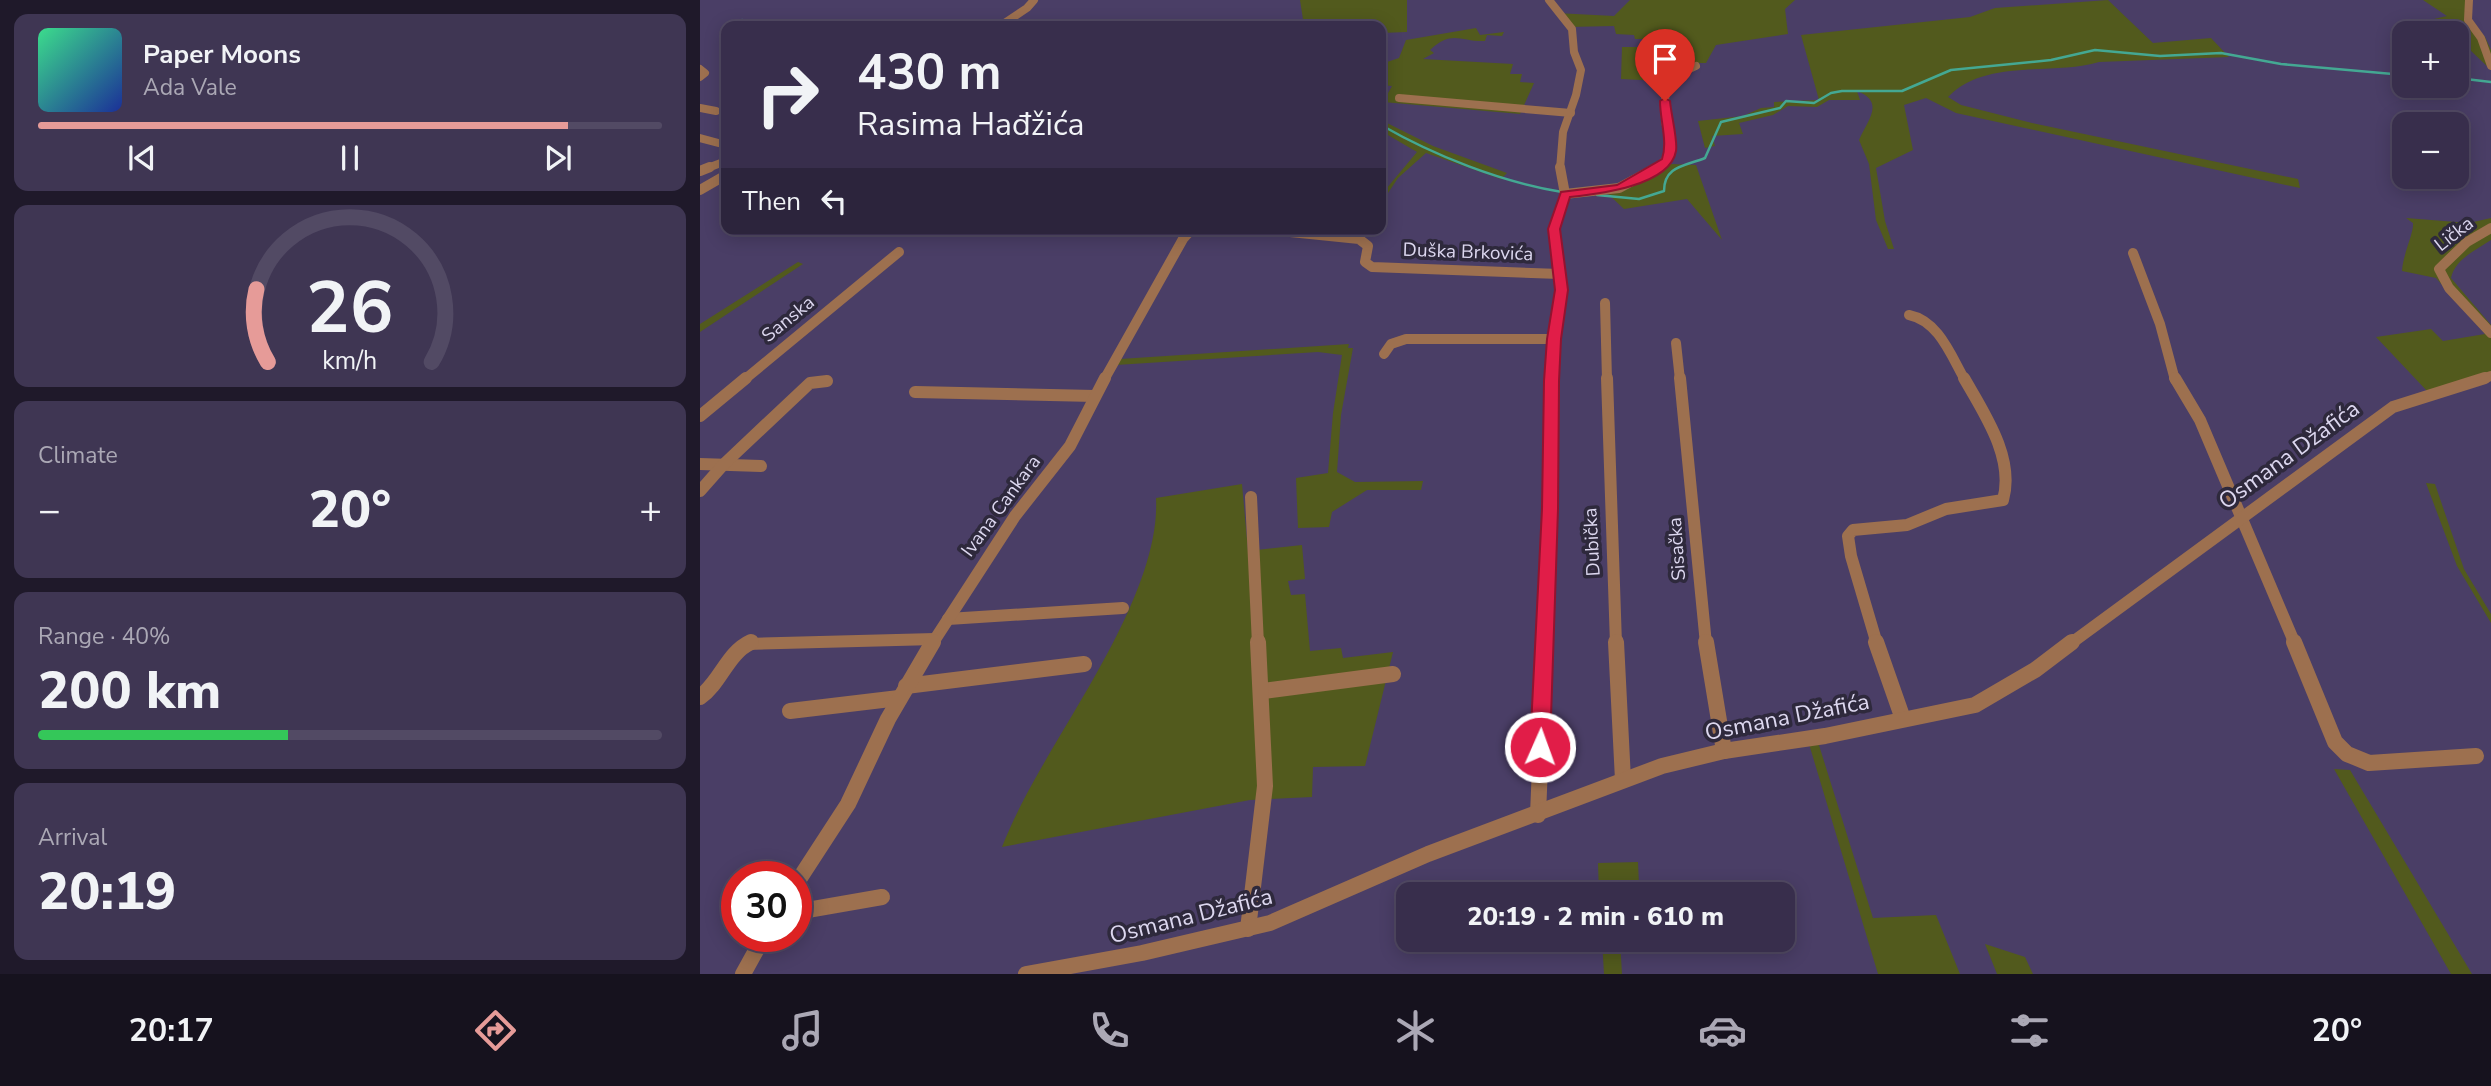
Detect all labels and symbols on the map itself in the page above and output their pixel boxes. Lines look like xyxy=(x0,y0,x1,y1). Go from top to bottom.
pin xyxy=(1635,29,1695,101)
street label: Lička xyxy=(2429,211,2479,257)
street label: Duška Brkovića xyxy=(1402,237,1534,267)
street label: Sanska xyxy=(756,290,820,348)
street label: Osmana Džafića xyxy=(2212,393,2366,517)
street label: Ivana Cankara xyxy=(955,450,1047,562)
street label: Dubička xyxy=(1577,507,1607,577)
street label: Sisačka xyxy=(1662,516,1692,582)
street label: Osmana Džafića xyxy=(1702,686,1872,748)
position arrow xyxy=(1503,710,1577,784)
speed limit sign: 30 xyxy=(721,861,812,952)
street label: Osmana Džafića xyxy=(1106,881,1276,951)

